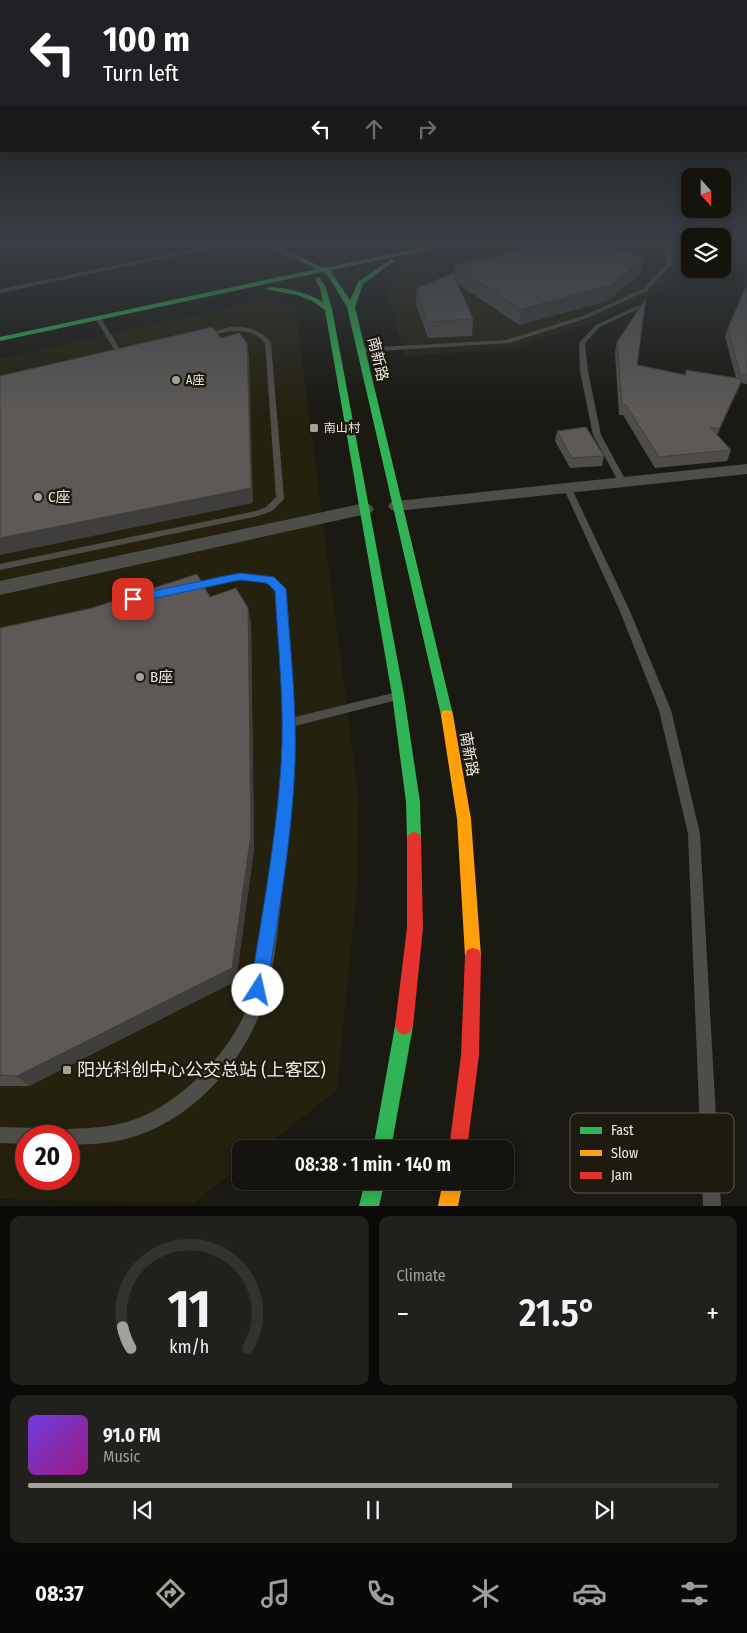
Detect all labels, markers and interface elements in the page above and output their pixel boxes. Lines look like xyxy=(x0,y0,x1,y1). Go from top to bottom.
text: 100 m xyxy=(103,18,190,60)
icon: left xyxy=(20,20,85,85)
text: Turn left xyxy=(103,60,179,87)
icon: left xyxy=(307,115,335,143)
icon: ahead xyxy=(360,115,388,143)
icon: right xyxy=(413,115,441,143)
north arrow xyxy=(681,168,731,218)
map controls xyxy=(681,168,731,278)
button: layers xyxy=(681,228,731,278)
street label: 南新路 xyxy=(364,335,392,383)
place label: A座 xyxy=(186,373,204,387)
marker: A座 xyxy=(170,374,182,386)
place label: 南山村 xyxy=(324,421,361,435)
marker: 南山村 xyxy=(308,422,320,434)
place label: C座 xyxy=(48,488,71,506)
marker: C座 xyxy=(32,491,44,503)
pin xyxy=(112,578,154,620)
icon: arrive xyxy=(119,585,147,613)
place label: B座 xyxy=(150,668,173,686)
marker: B座 xyxy=(134,671,146,683)
street label: 南新路 xyxy=(456,730,482,778)
position arrow xyxy=(231,963,283,1015)
place label: 阳光科创中心公交总站 (上客区) xyxy=(77,1059,326,1081)
marker: 阳光科创中心公交总站 (上客区) xyxy=(61,1064,73,1076)
legend xyxy=(570,1113,734,1193)
text: Fast xyxy=(611,1122,634,1139)
speed limit sign: 20 xyxy=(15,1125,80,1190)
text: Slow xyxy=(611,1145,638,1162)
text: 08:38 · 1 min · 140 m xyxy=(295,1153,451,1176)
text: Jam xyxy=(611,1167,632,1184)
text: Climate xyxy=(397,1266,446,1285)
text: 11 xyxy=(168,1278,211,1341)
text: 21.5° xyxy=(519,1290,596,1336)
text: − xyxy=(397,1297,409,1330)
text: + xyxy=(706,1297,719,1330)
text: km/h xyxy=(169,1336,209,1358)
text: 91.0 FM xyxy=(103,1424,161,1447)
text: Music xyxy=(103,1447,140,1466)
icon: previous xyxy=(129,1496,157,1524)
icon: pause xyxy=(359,1496,387,1524)
icon: next xyxy=(590,1496,618,1524)
icon: directions xyxy=(153,1576,188,1611)
icon: music xyxy=(258,1576,293,1611)
icon: phone xyxy=(363,1576,398,1611)
icon: climate xyxy=(468,1576,503,1611)
icon: car xyxy=(572,1576,607,1611)
icon: filters xyxy=(677,1576,712,1611)
text: 08:37 xyxy=(35,1580,84,1607)

